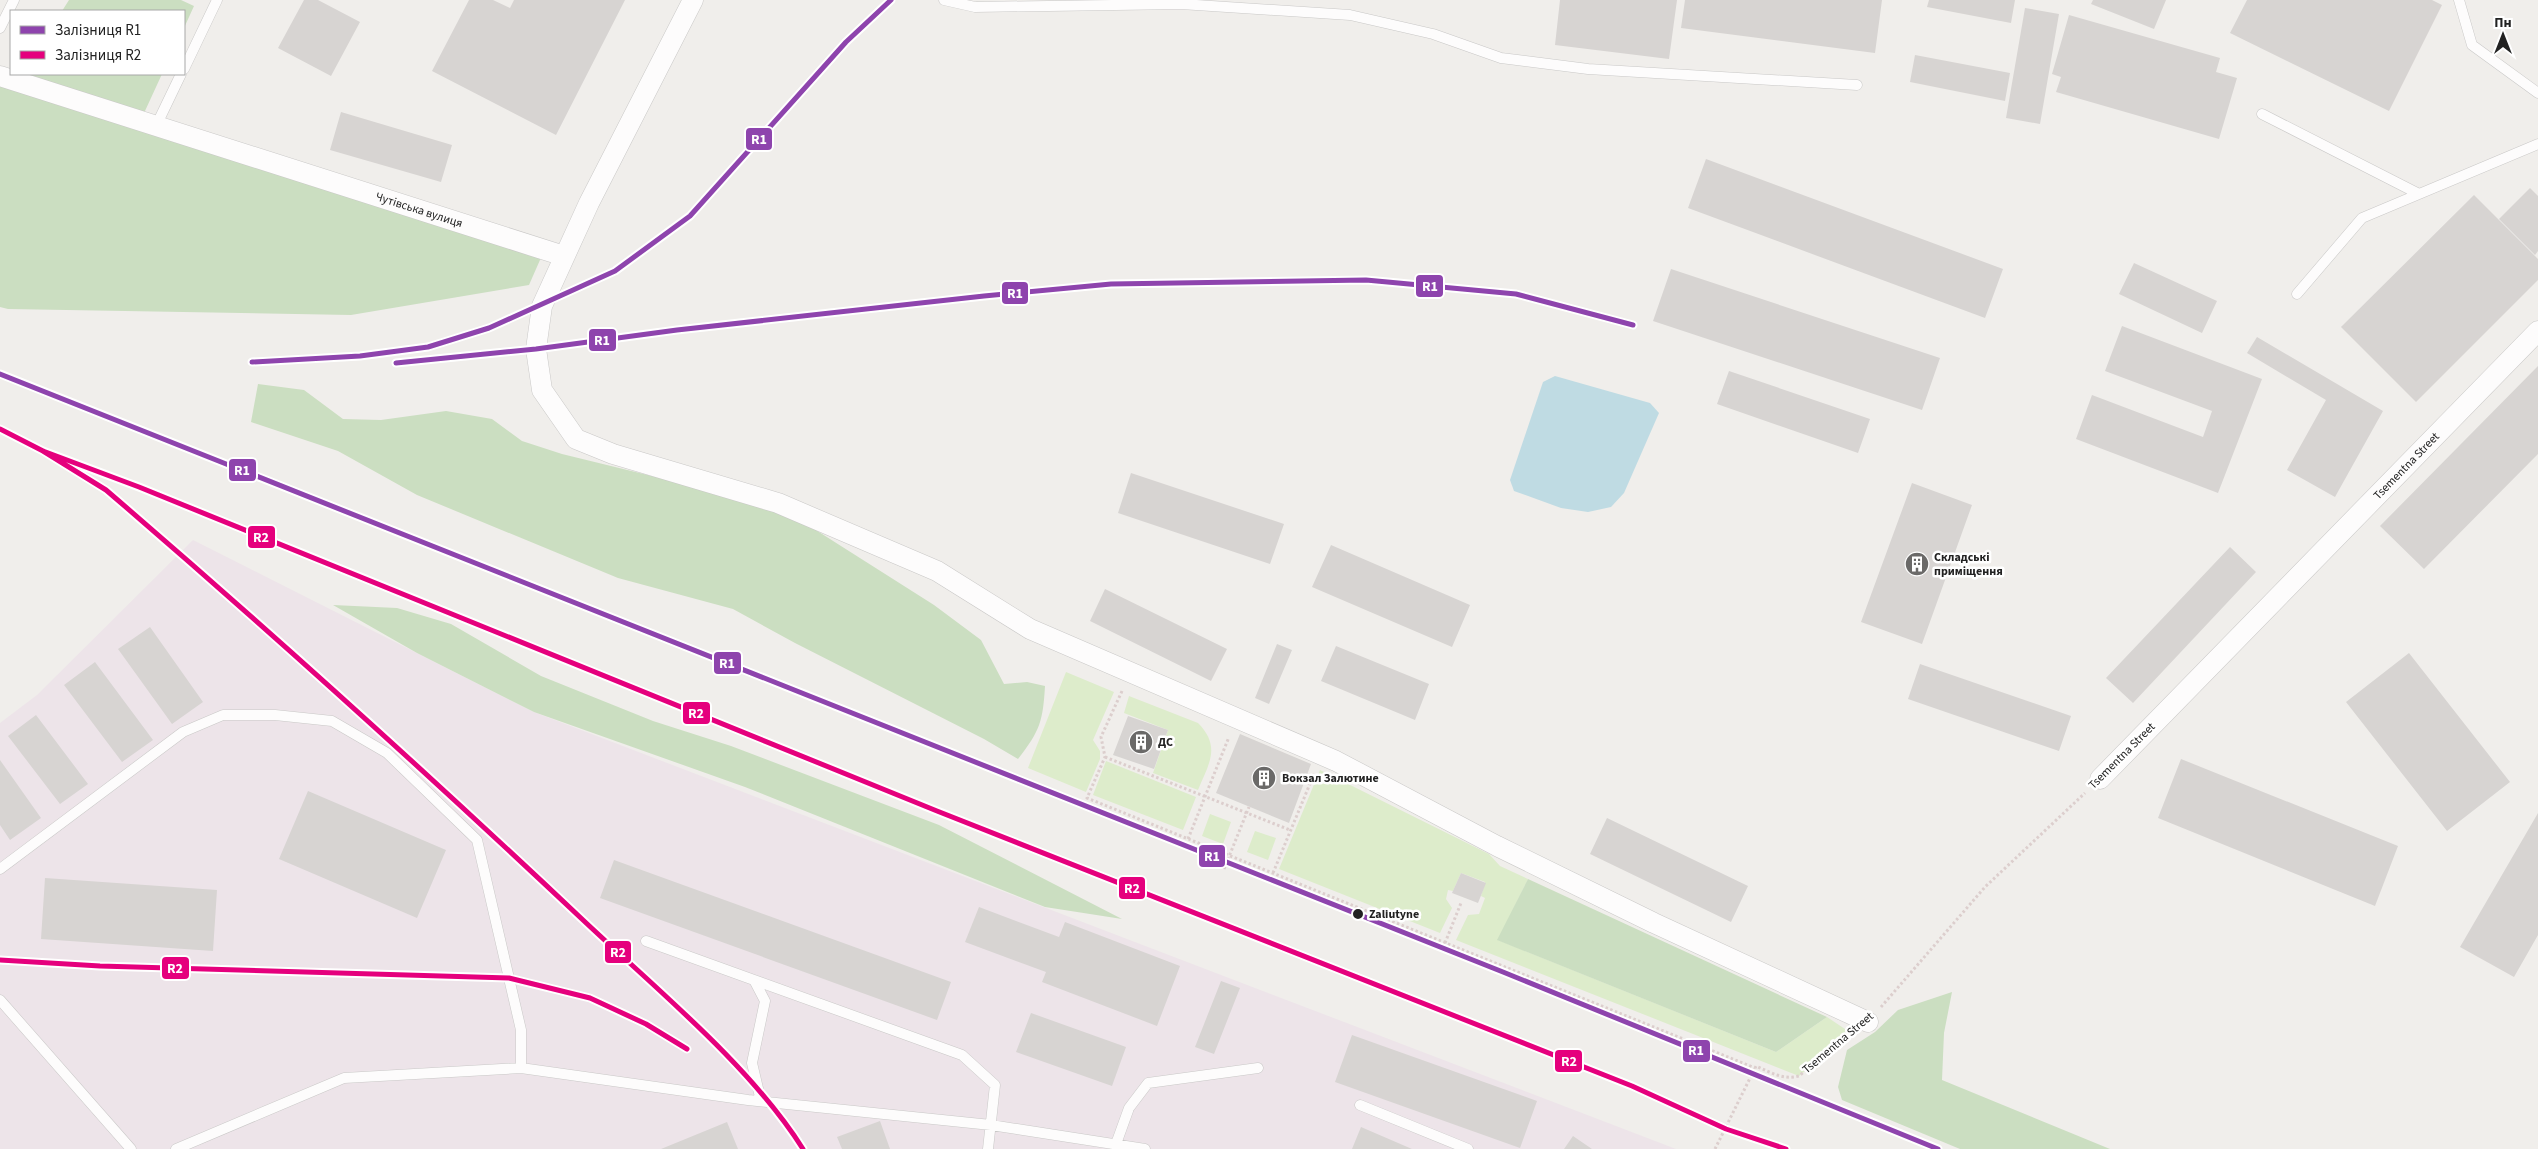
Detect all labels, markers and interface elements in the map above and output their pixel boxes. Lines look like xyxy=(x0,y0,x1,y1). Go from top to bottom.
legend xyxy=(10,10,185,75)
north arrow xyxy=(2478,10,2528,60)
text: Пн xyxy=(2494,13,2512,33)
text: Залізниця R1 xyxy=(55,20,141,41)
text: Залізниця R2 xyxy=(55,45,141,66)
line badge: R1 xyxy=(745,127,773,151)
text: R1 xyxy=(751,130,767,150)
street label: Чутівська вулиця xyxy=(373,188,465,232)
line badge: R1 xyxy=(1415,274,1444,298)
text: R1 xyxy=(1422,277,1438,297)
line badge: R1 xyxy=(1001,281,1029,305)
text: R1 xyxy=(1007,284,1023,304)
line badge: R1 xyxy=(588,328,617,352)
text: R1 xyxy=(594,331,610,351)
street label: Tsementna Street xyxy=(2369,428,2443,503)
line badge: R1 xyxy=(228,458,257,482)
text: R1 xyxy=(234,461,250,481)
line badge: R2 xyxy=(247,525,276,549)
text: R2 xyxy=(253,528,269,548)
place label: Складські приміщення xyxy=(1934,549,2003,580)
building icon: Складські приміщення xyxy=(1904,551,1930,577)
line badge: R1 xyxy=(713,651,742,675)
text: R1 xyxy=(719,654,735,674)
line badge: R2 xyxy=(682,701,711,725)
text: R2 xyxy=(688,704,704,724)
street label: Tsementna Street xyxy=(2085,719,2159,793)
building icon: ДС xyxy=(1128,729,1154,755)
place label: ДС xyxy=(1158,734,1173,751)
building icon: Вокзал Залютине xyxy=(1251,765,1277,791)
place label: Вокзал Залютине xyxy=(1282,770,1379,787)
line badge: R1 xyxy=(1198,844,1226,868)
text: R1 xyxy=(1204,847,1220,867)
line badge: R2 xyxy=(1118,876,1146,900)
text: R2 xyxy=(1124,879,1140,899)
place label: Zaliutyne xyxy=(1369,906,1419,923)
marker: Zaliutyne xyxy=(1351,907,1365,921)
line badge: R2 xyxy=(604,940,632,964)
text: R2 xyxy=(610,943,626,963)
line badge: R2 xyxy=(161,956,190,980)
text: R2 xyxy=(167,959,183,979)
street label: Tsementna Street xyxy=(1799,1008,1877,1078)
line badge: R1 xyxy=(1682,1039,1711,1063)
text: R1 xyxy=(1688,1041,1704,1061)
line badge: R2 xyxy=(1554,1049,1583,1073)
text: R2 xyxy=(1561,1052,1577,1072)

